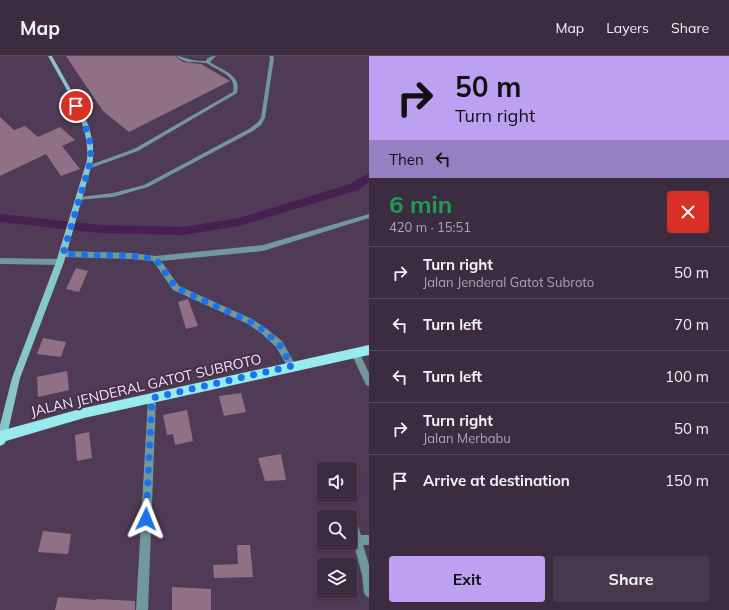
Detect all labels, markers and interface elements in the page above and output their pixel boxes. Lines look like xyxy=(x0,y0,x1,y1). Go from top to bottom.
text: Map xyxy=(20,16,60,40)
text: Map xyxy=(555,19,584,37)
text: Layers xyxy=(606,19,649,37)
text: Share xyxy=(671,19,709,37)
text: 50 m xyxy=(455,69,521,104)
icon: right xyxy=(389,72,441,124)
pin xyxy=(59,89,93,123)
icon: arrive xyxy=(65,95,87,117)
text: Turn right xyxy=(455,104,535,127)
icon: left xyxy=(432,148,454,170)
text: Then xyxy=(389,150,424,169)
text: 6 min xyxy=(389,189,452,219)
button: close xyxy=(667,191,709,233)
text: 420 m · 15:51 xyxy=(389,219,471,235)
text: Turn right xyxy=(423,255,493,274)
icon: right xyxy=(389,262,411,284)
text: 50 m xyxy=(674,263,709,282)
text: Jalan Jenderal Gatot Subroto xyxy=(423,274,594,290)
icon: left xyxy=(389,314,411,336)
text: Turn left xyxy=(423,315,482,334)
text: 70 m xyxy=(674,315,709,334)
street label: JALAN JENDERAL GATOT SUBROTO xyxy=(29,350,263,420)
icon: left xyxy=(389,366,411,388)
text: Turn left xyxy=(423,367,482,386)
text: 100 m xyxy=(665,367,709,386)
text: Turn right xyxy=(423,411,493,430)
icon: right xyxy=(389,418,411,440)
text: 50 m xyxy=(674,419,709,438)
text: Jalan Merbabu xyxy=(423,430,511,446)
map controls xyxy=(317,462,357,598)
button: sound xyxy=(317,462,357,502)
icon: arrive xyxy=(389,470,411,492)
text: Arrive at destination xyxy=(423,471,570,490)
text: 150 m xyxy=(665,471,709,490)
position arrow xyxy=(125,498,167,540)
button: search xyxy=(317,510,357,550)
button: Exit xyxy=(389,556,545,602)
button: Share xyxy=(553,556,709,602)
button: layers xyxy=(317,558,357,598)

